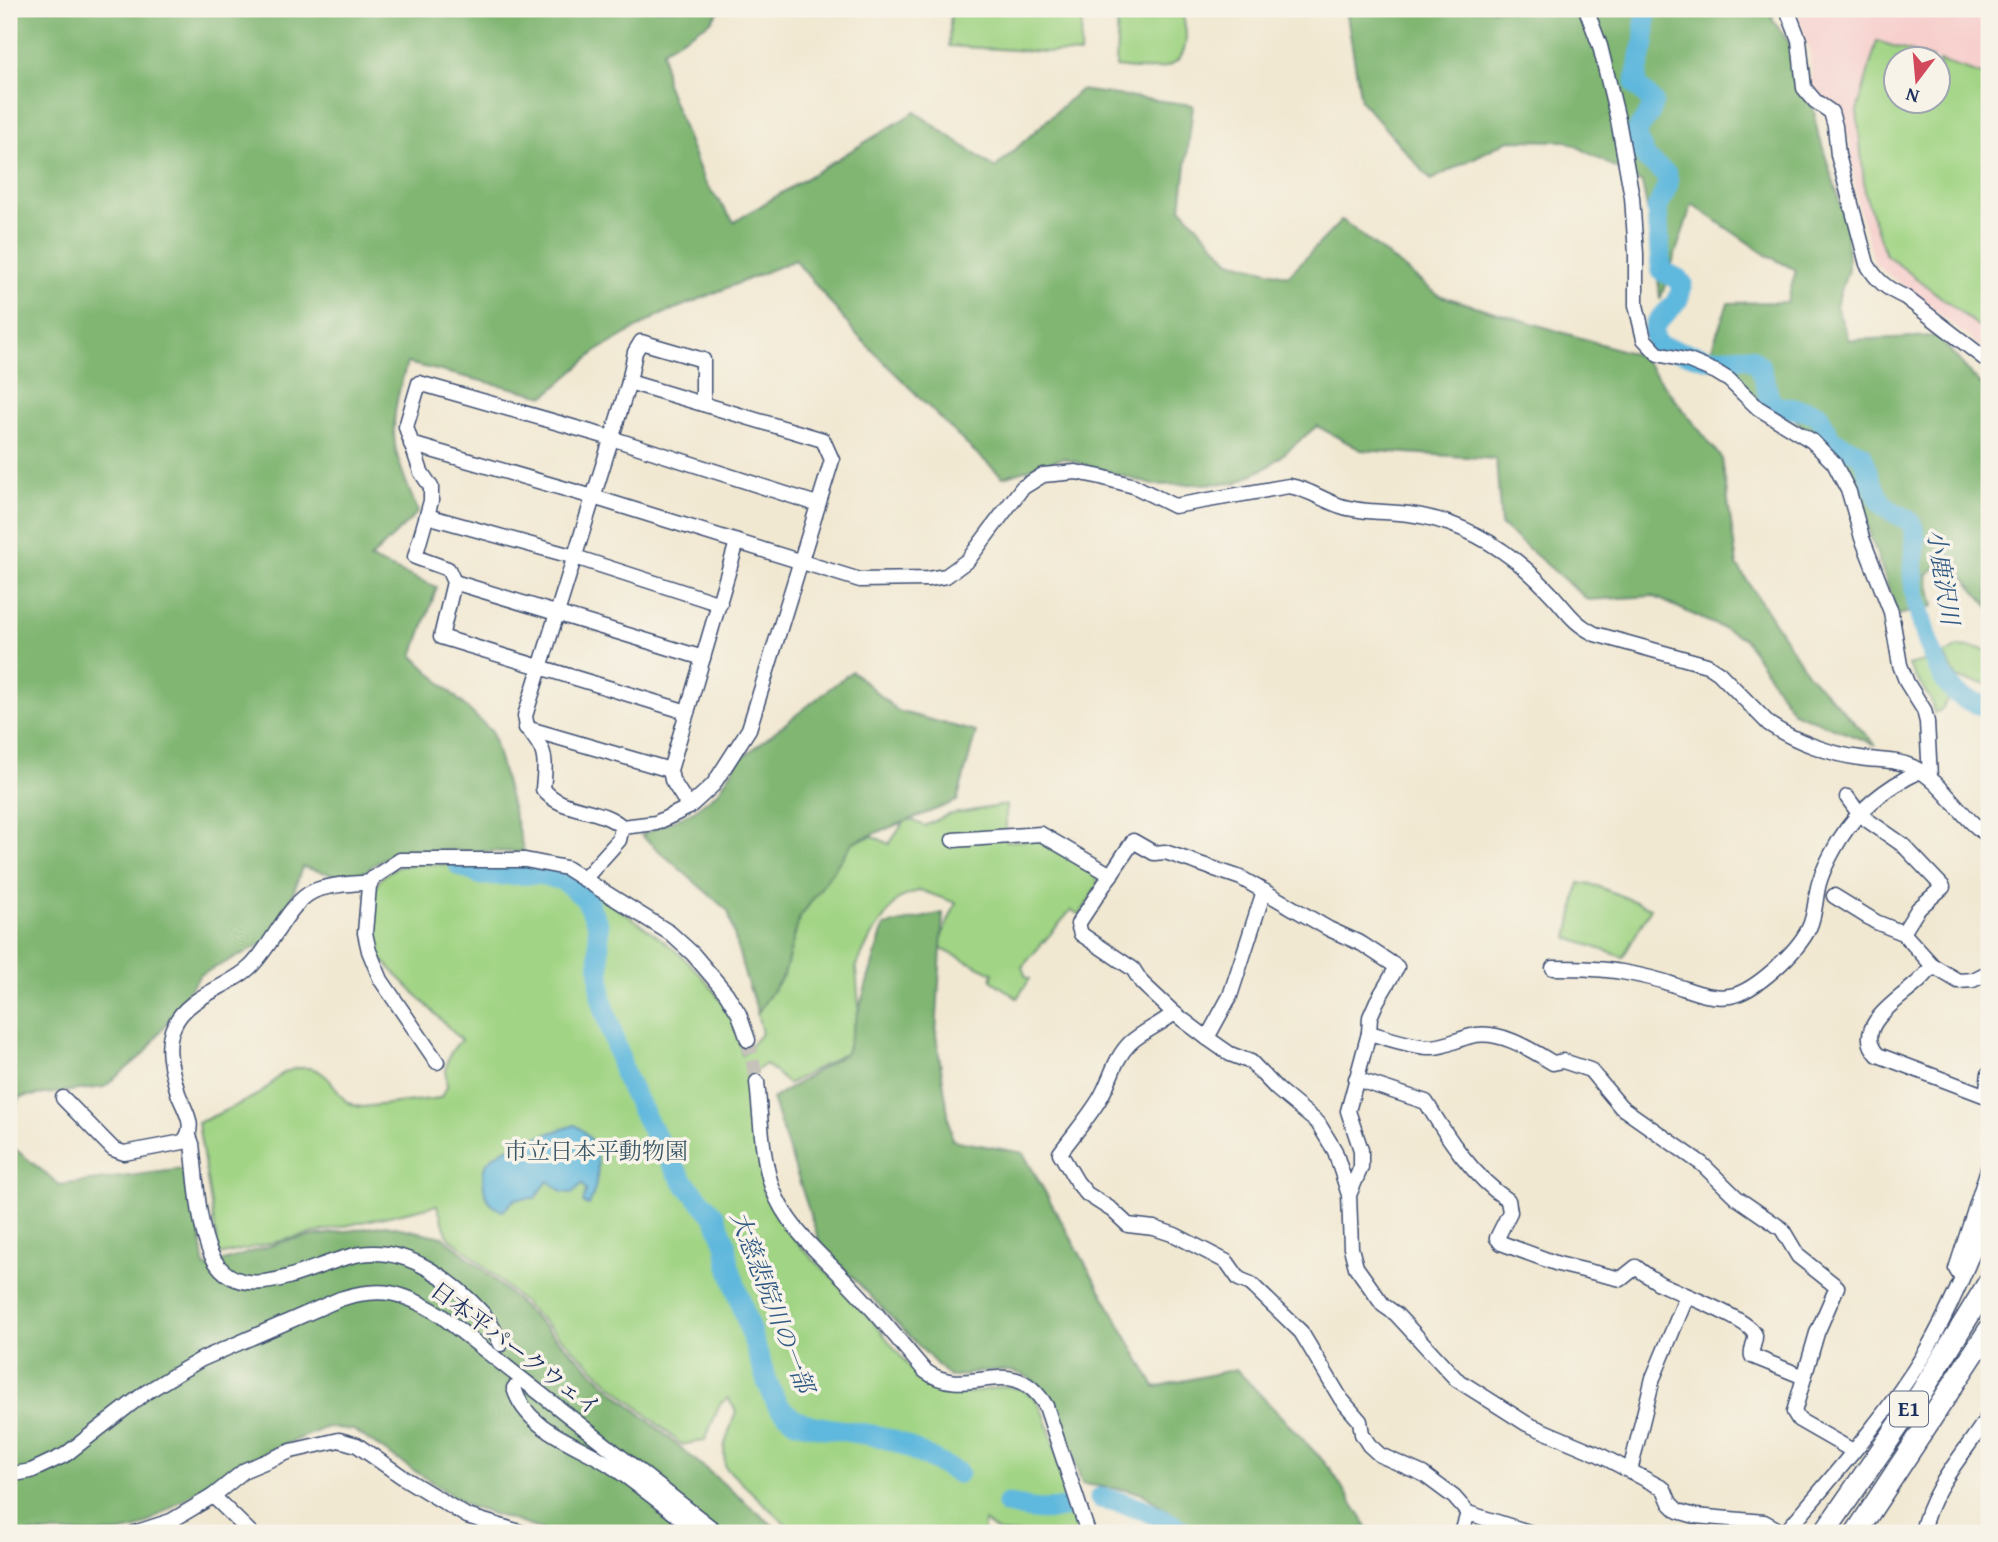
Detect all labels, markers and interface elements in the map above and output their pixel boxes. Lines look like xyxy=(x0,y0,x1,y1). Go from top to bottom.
north arrow xyxy=(1882,46,1952,116)
text: N xyxy=(1902,81,1922,112)
water label: 小鹿沢川 xyxy=(1919,527,1969,630)
park label: 市立日本平動物園 xyxy=(504,1134,688,1167)
water label: 大慈悲院川の一部 xyxy=(722,1206,825,1401)
street label: 日本平パークウェイ xyxy=(424,1273,609,1424)
road number: E1 xyxy=(1890,1392,1928,1426)

